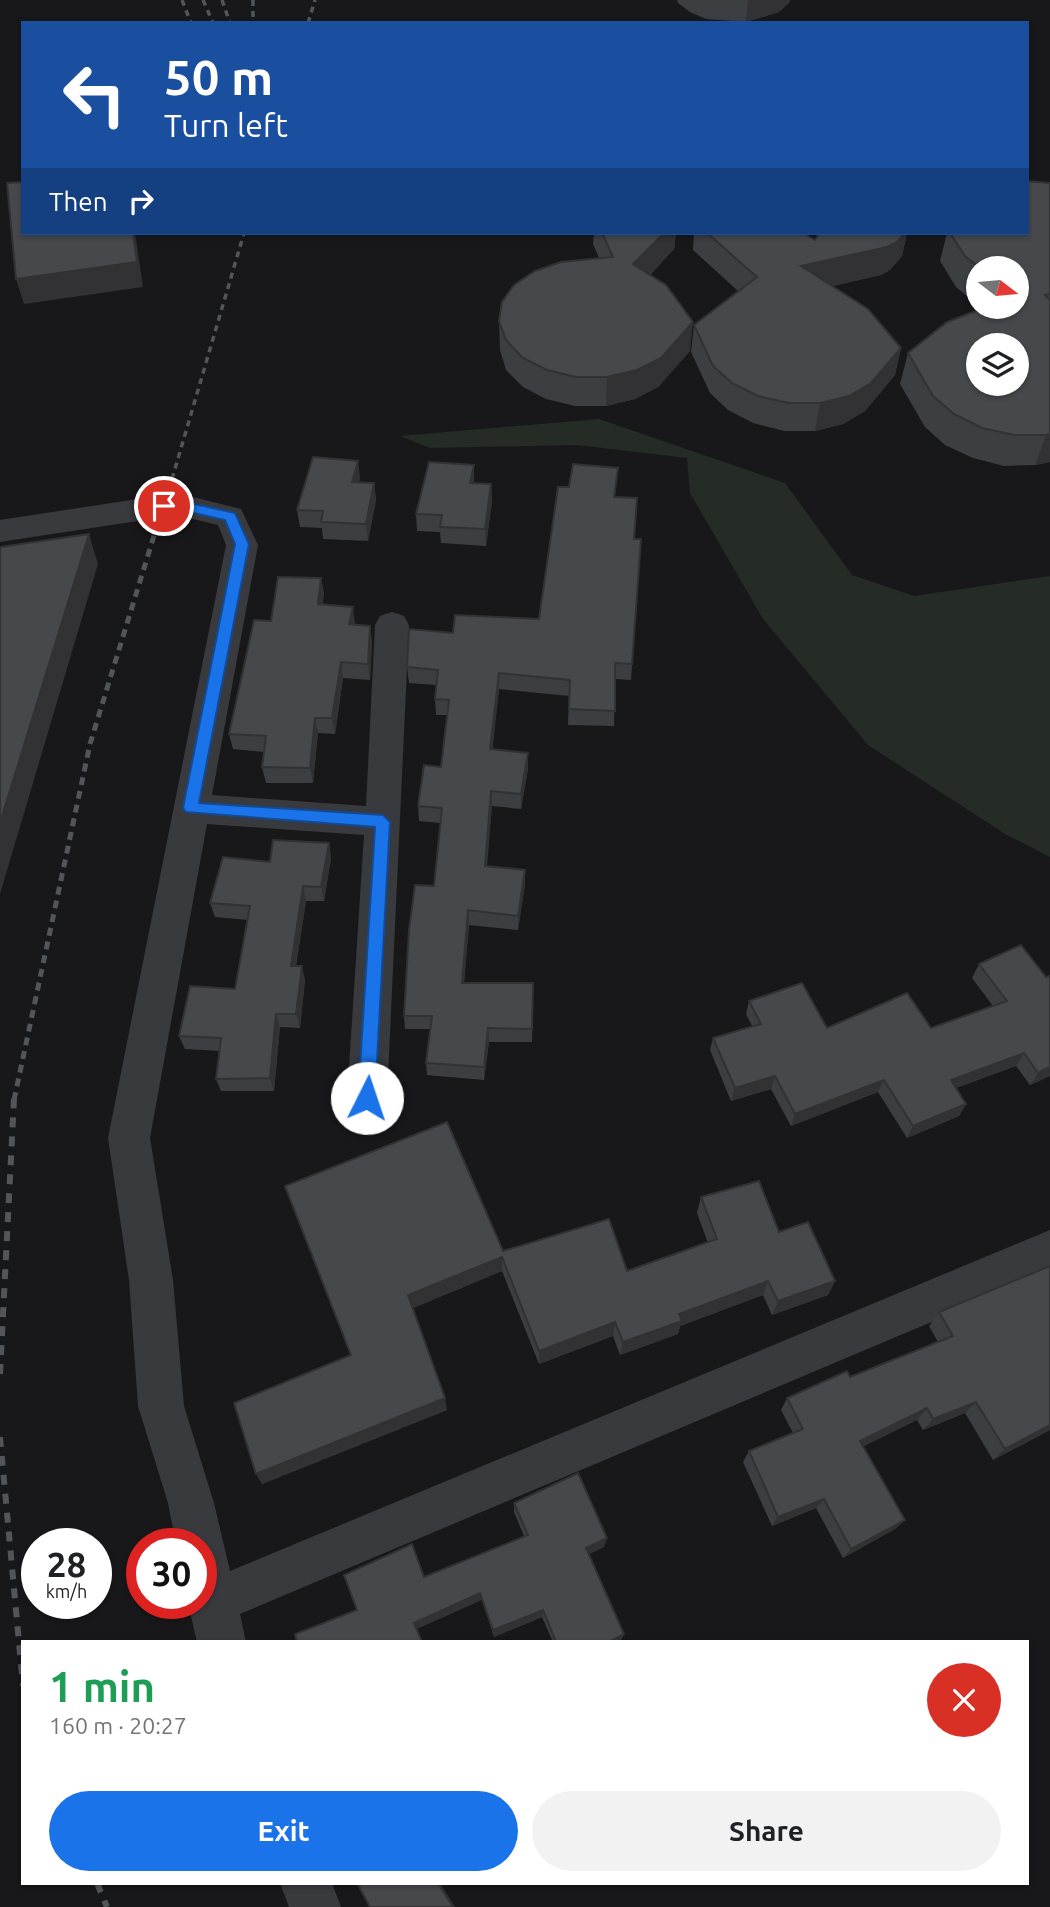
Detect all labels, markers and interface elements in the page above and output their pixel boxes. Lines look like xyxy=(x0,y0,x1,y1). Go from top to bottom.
icon: left xyxy=(49,49,140,140)
text: 50 m xyxy=(164,49,273,104)
text: Turn left xyxy=(164,107,288,143)
icon: right xyxy=(122,182,160,220)
text: Then xyxy=(49,187,108,216)
north arrow xyxy=(966,256,1029,318)
map controls xyxy=(966,256,1029,396)
button: layers xyxy=(966,333,1029,396)
pin xyxy=(134,476,194,536)
icon: arrive xyxy=(145,487,183,525)
position arrow xyxy=(330,1061,404,1135)
speed limit sign: 30 xyxy=(126,1528,217,1619)
text: 28 xyxy=(47,1544,86,1584)
text: km/h xyxy=(46,1581,87,1601)
text: 1 min xyxy=(49,1663,155,1710)
button: close xyxy=(927,1663,1001,1737)
text: 160 m · 20:27 xyxy=(49,1713,187,1738)
button: Exit xyxy=(49,1791,518,1871)
button: Share xyxy=(532,1791,1001,1871)

